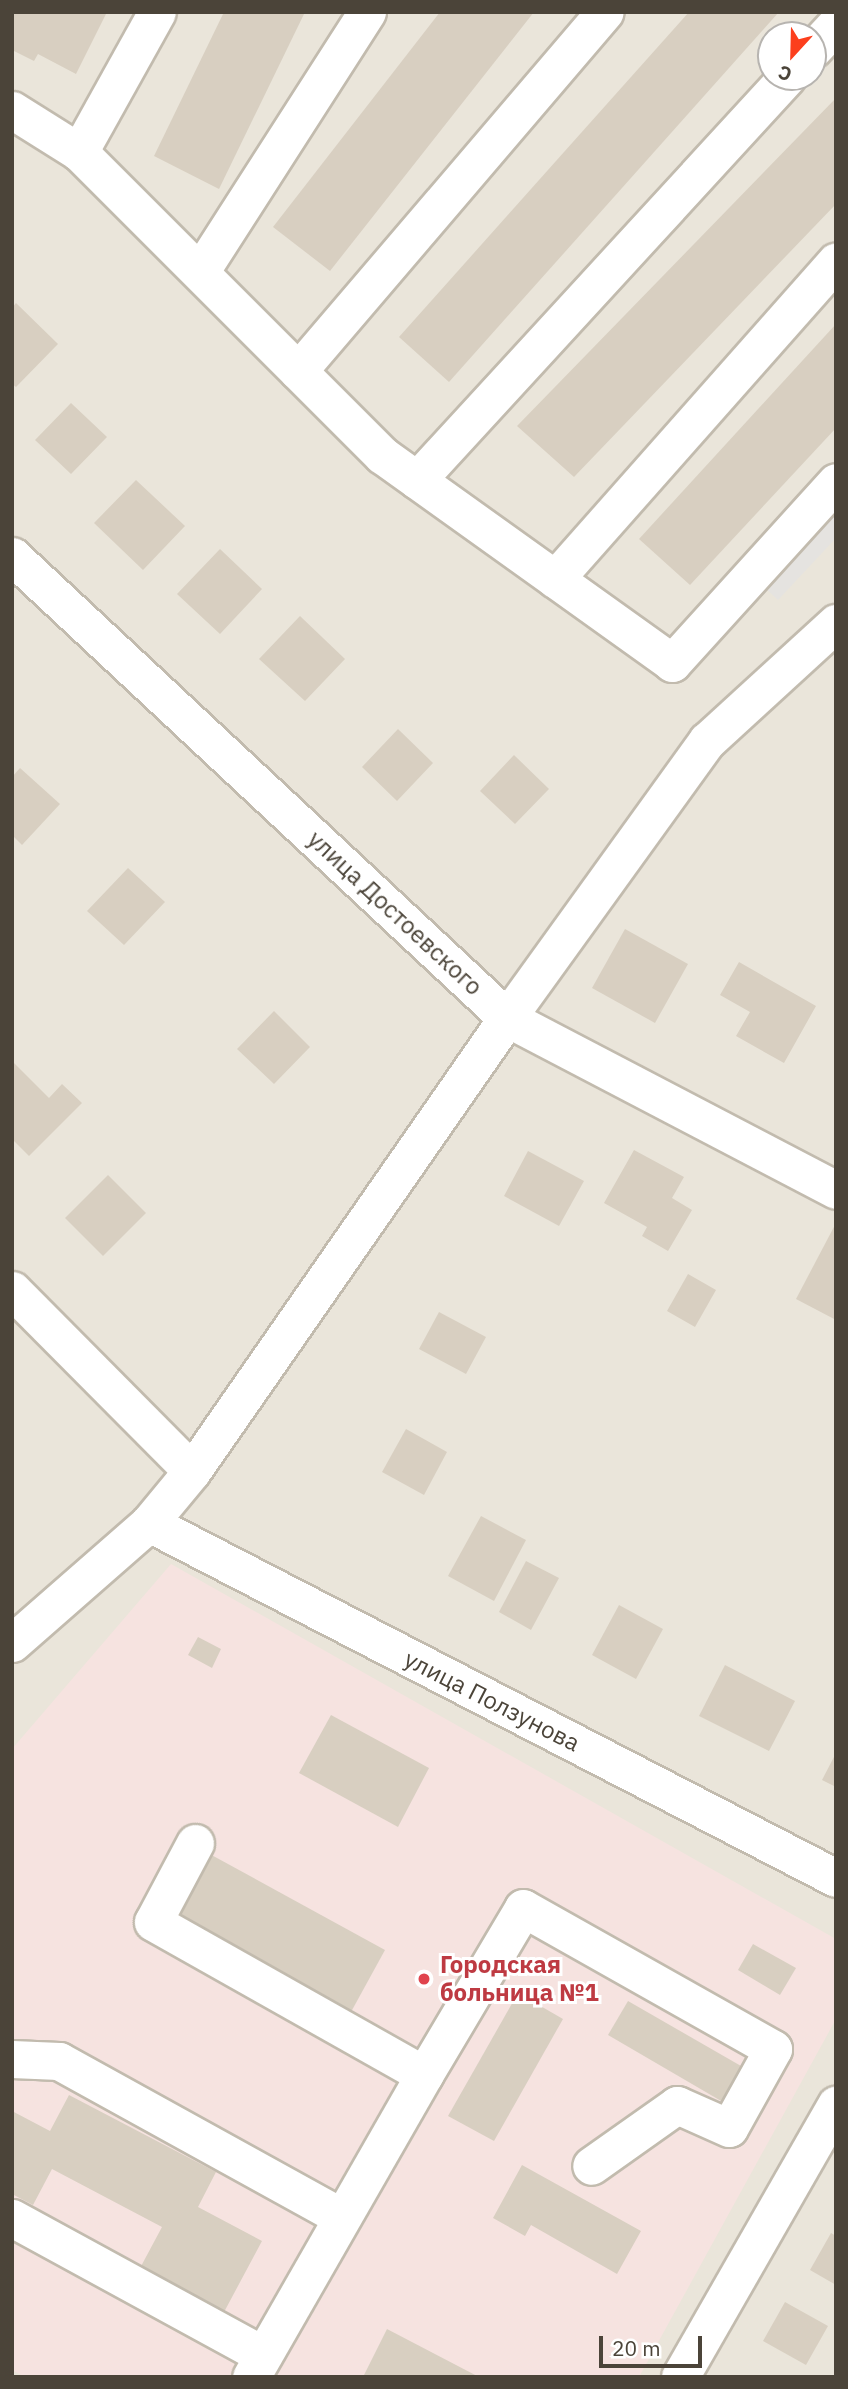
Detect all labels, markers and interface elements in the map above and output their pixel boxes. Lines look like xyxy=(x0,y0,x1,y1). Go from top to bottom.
north arrow xyxy=(757,21,827,91)
text: С xyxy=(775,60,795,87)
street label: улица Достоевского xyxy=(302,825,488,1001)
street label: улица Ползунова xyxy=(399,1644,585,1758)
place label: Городская больница №1 xyxy=(440,1951,599,2007)
marker: Городская больница №1 xyxy=(414,1969,434,1989)
scale bar xyxy=(603,2322,706,2366)
text: 20 m xyxy=(612,2334,661,2362)

